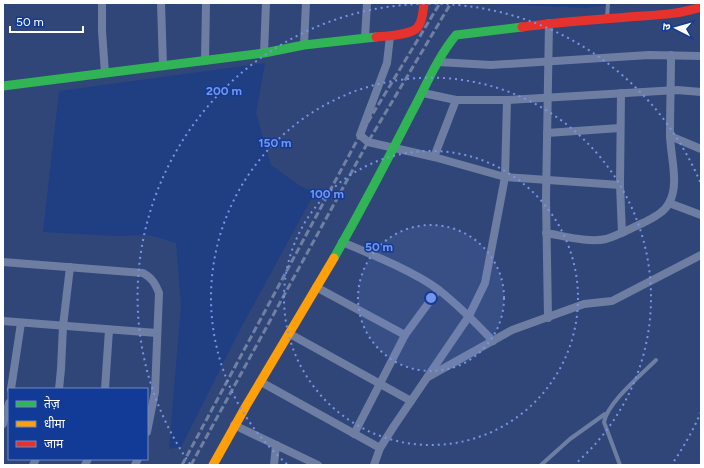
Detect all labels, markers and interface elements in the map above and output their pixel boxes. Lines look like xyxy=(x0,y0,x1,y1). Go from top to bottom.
scale bar xyxy=(10,8,83,34)
north arrow xyxy=(656,8,696,48)
text: 50 m xyxy=(16,15,44,29)
text: उ xyxy=(660,23,673,31)
text: 200 m xyxy=(206,84,242,98)
text: 150 m xyxy=(258,136,292,150)
text: 100 m xyxy=(310,187,344,201)
text: 50 m xyxy=(365,240,393,254)
centre of rings xyxy=(424,291,438,305)
legend xyxy=(8,388,148,460)
text: तेज़ xyxy=(44,396,61,411)
text: धीमा xyxy=(44,416,66,431)
text: जाम xyxy=(44,437,64,451)

